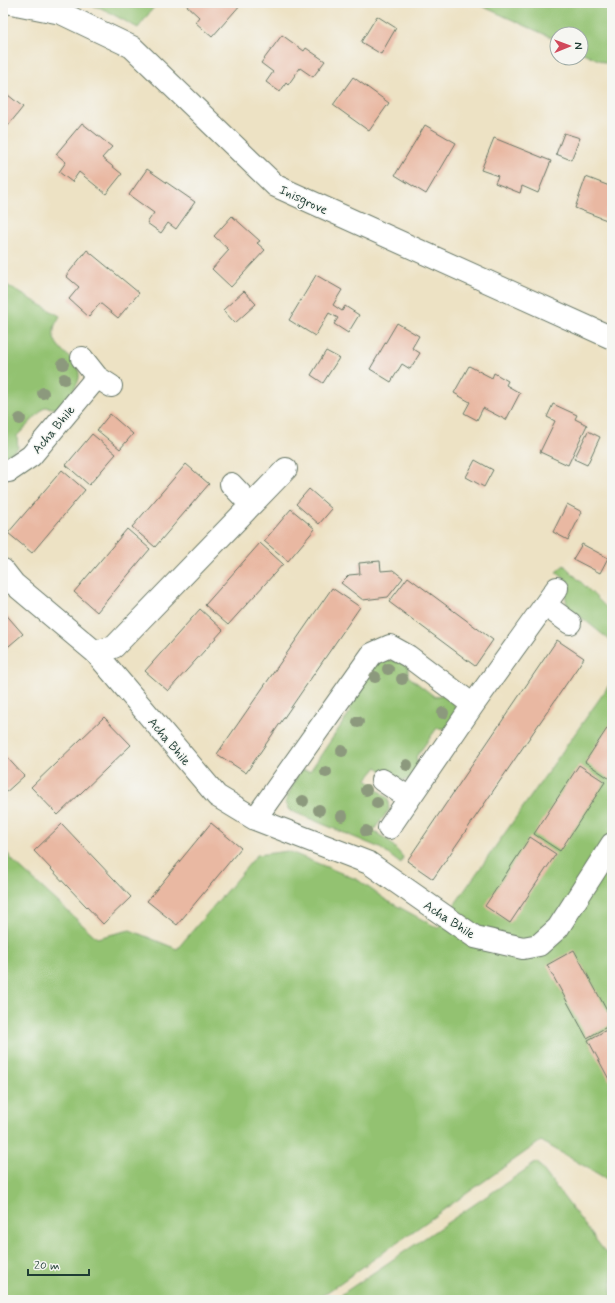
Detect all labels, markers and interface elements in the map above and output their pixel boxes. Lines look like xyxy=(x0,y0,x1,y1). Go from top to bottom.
north arrow xyxy=(549,26,589,66)
text: N xyxy=(571,42,585,50)
street label: Inisgrove xyxy=(276,182,330,220)
street label: Acha Bhile xyxy=(29,402,79,458)
street label: Acha Bhile xyxy=(144,714,194,770)
street label: Acha Bhile xyxy=(420,897,478,943)
scale bar xyxy=(28,1251,89,1277)
text: 20 m xyxy=(34,1258,60,1274)

